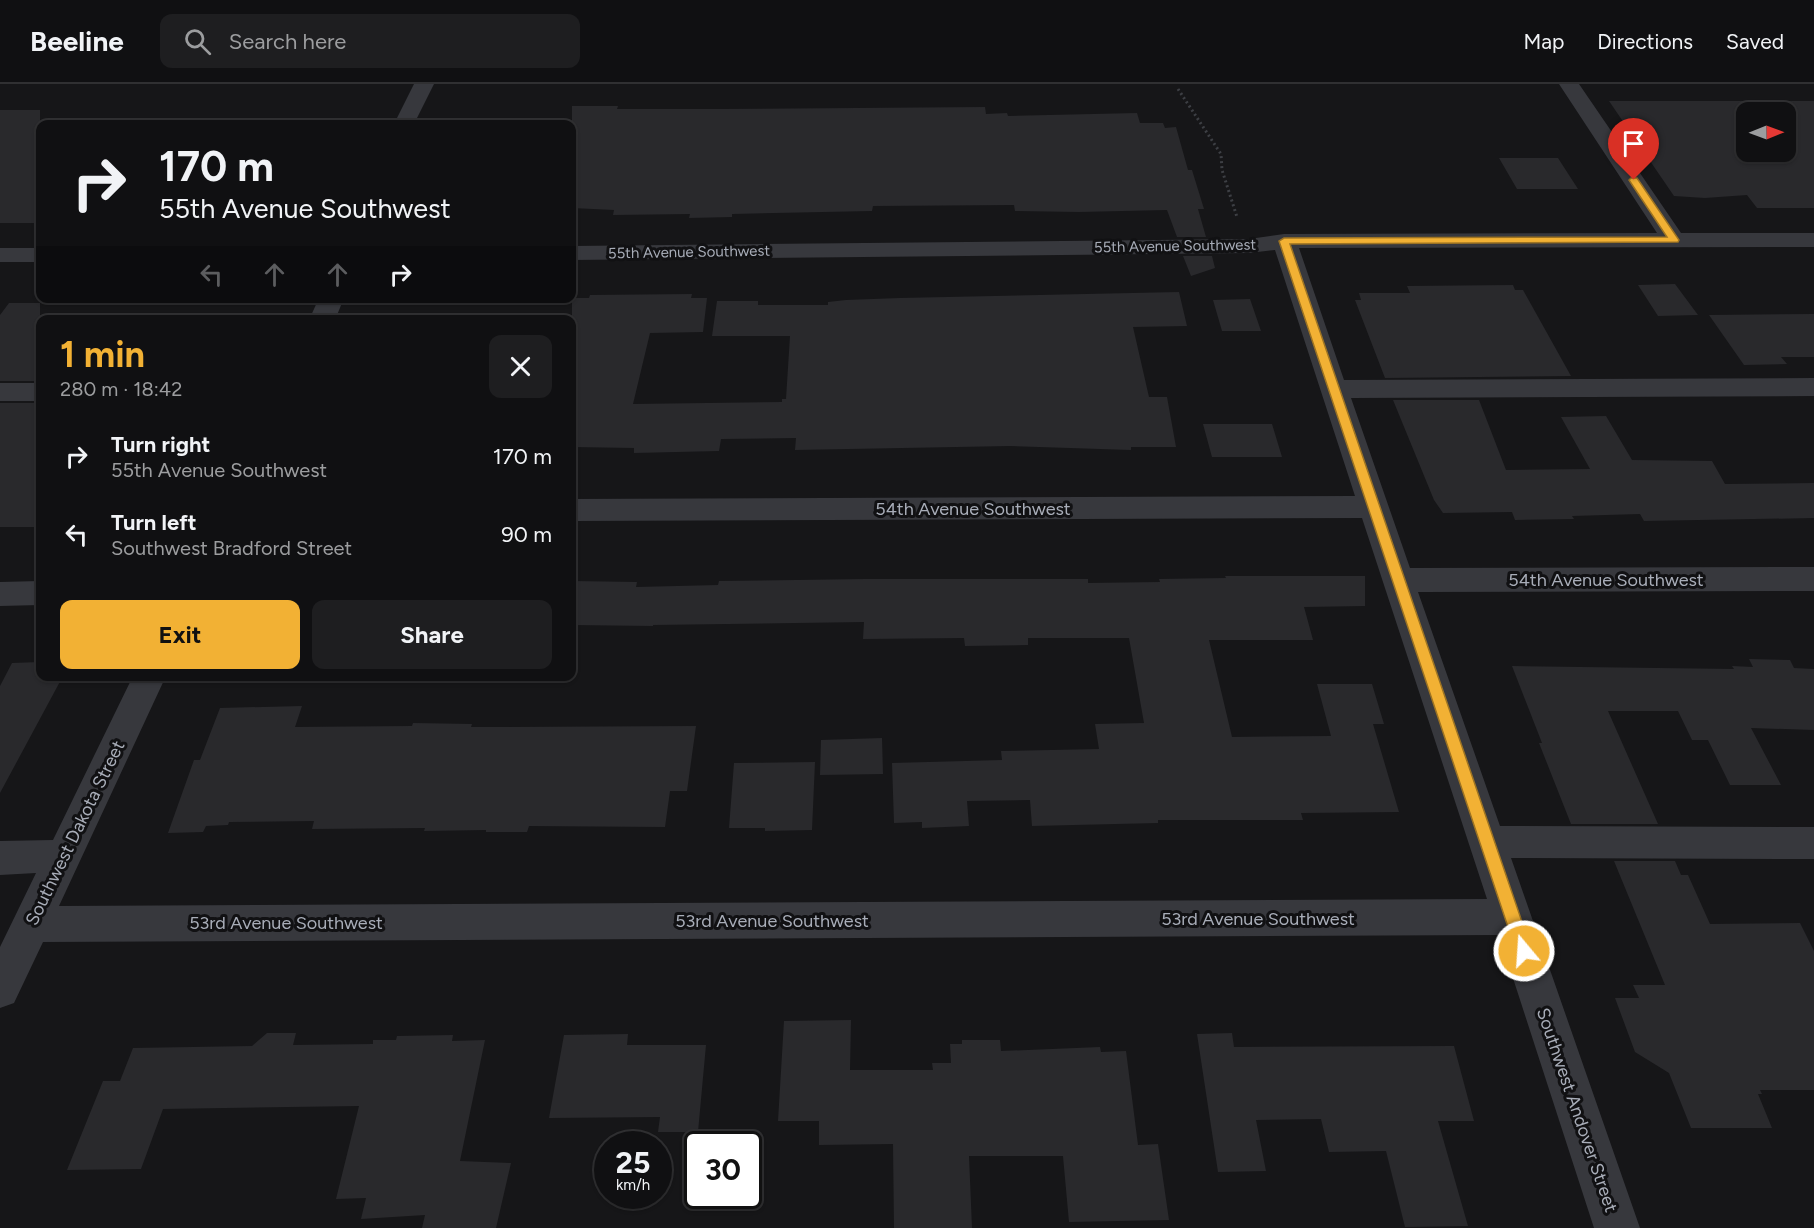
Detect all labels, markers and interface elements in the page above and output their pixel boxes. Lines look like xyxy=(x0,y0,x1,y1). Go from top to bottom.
search box xyxy=(160,14,580,68)
text: Beeline xyxy=(30,24,124,58)
icon: search xyxy=(181,25,214,58)
text: Search here xyxy=(229,28,346,55)
text: Map xyxy=(1523,29,1564,54)
text: Directions xyxy=(1597,29,1693,54)
text: Saved xyxy=(1726,29,1784,54)
north arrow xyxy=(1736,102,1796,162)
map controls xyxy=(1736,102,1796,162)
pin xyxy=(1608,118,1659,180)
icon: arrive xyxy=(1617,127,1650,160)
text: 170 m xyxy=(159,141,274,192)
icon: right xyxy=(60,144,138,222)
text: 55th Avenue Southwest xyxy=(159,192,451,225)
street label: 55th Avenue Southwest xyxy=(1094,236,1257,256)
street label: 55th Avenue Southwest xyxy=(608,242,771,262)
icon: left xyxy=(195,258,228,291)
icon: ahead xyxy=(258,258,291,291)
icon: ahead xyxy=(321,258,354,291)
icon: right xyxy=(384,258,417,291)
text: 1 min xyxy=(60,333,145,376)
button: close xyxy=(489,335,552,398)
text: 280 m · 18:42 xyxy=(60,377,182,401)
text: Turn right xyxy=(111,431,210,458)
icon: right xyxy=(60,440,93,473)
text: 170 m xyxy=(493,443,552,470)
text: 55th Avenue Southwest xyxy=(111,458,327,482)
street label: 54th Avenue Southwest xyxy=(875,498,1071,520)
text: Turn left xyxy=(111,509,197,536)
icon: left xyxy=(60,518,93,551)
text: 90 m xyxy=(501,521,552,548)
text: Southwest Bradford Street xyxy=(111,536,352,560)
street label: 54th Avenue Southwest xyxy=(1508,569,1704,591)
button: Exit xyxy=(60,600,300,669)
button: Share xyxy=(312,600,552,669)
street label: Southwest Dakota Street xyxy=(21,737,129,929)
street label: 53rd Avenue Southwest xyxy=(1161,908,1355,930)
street label: 53rd Avenue Southwest xyxy=(675,910,869,932)
street label: 53rd Avenue Southwest xyxy=(189,912,383,934)
position arrow xyxy=(1492,919,1556,983)
street label: Southwest Andover Street xyxy=(1532,1005,1622,1215)
speed limit sign: 30 xyxy=(684,1131,762,1209)
text: 25 xyxy=(616,1144,650,1181)
text: km/h xyxy=(616,1176,650,1194)

